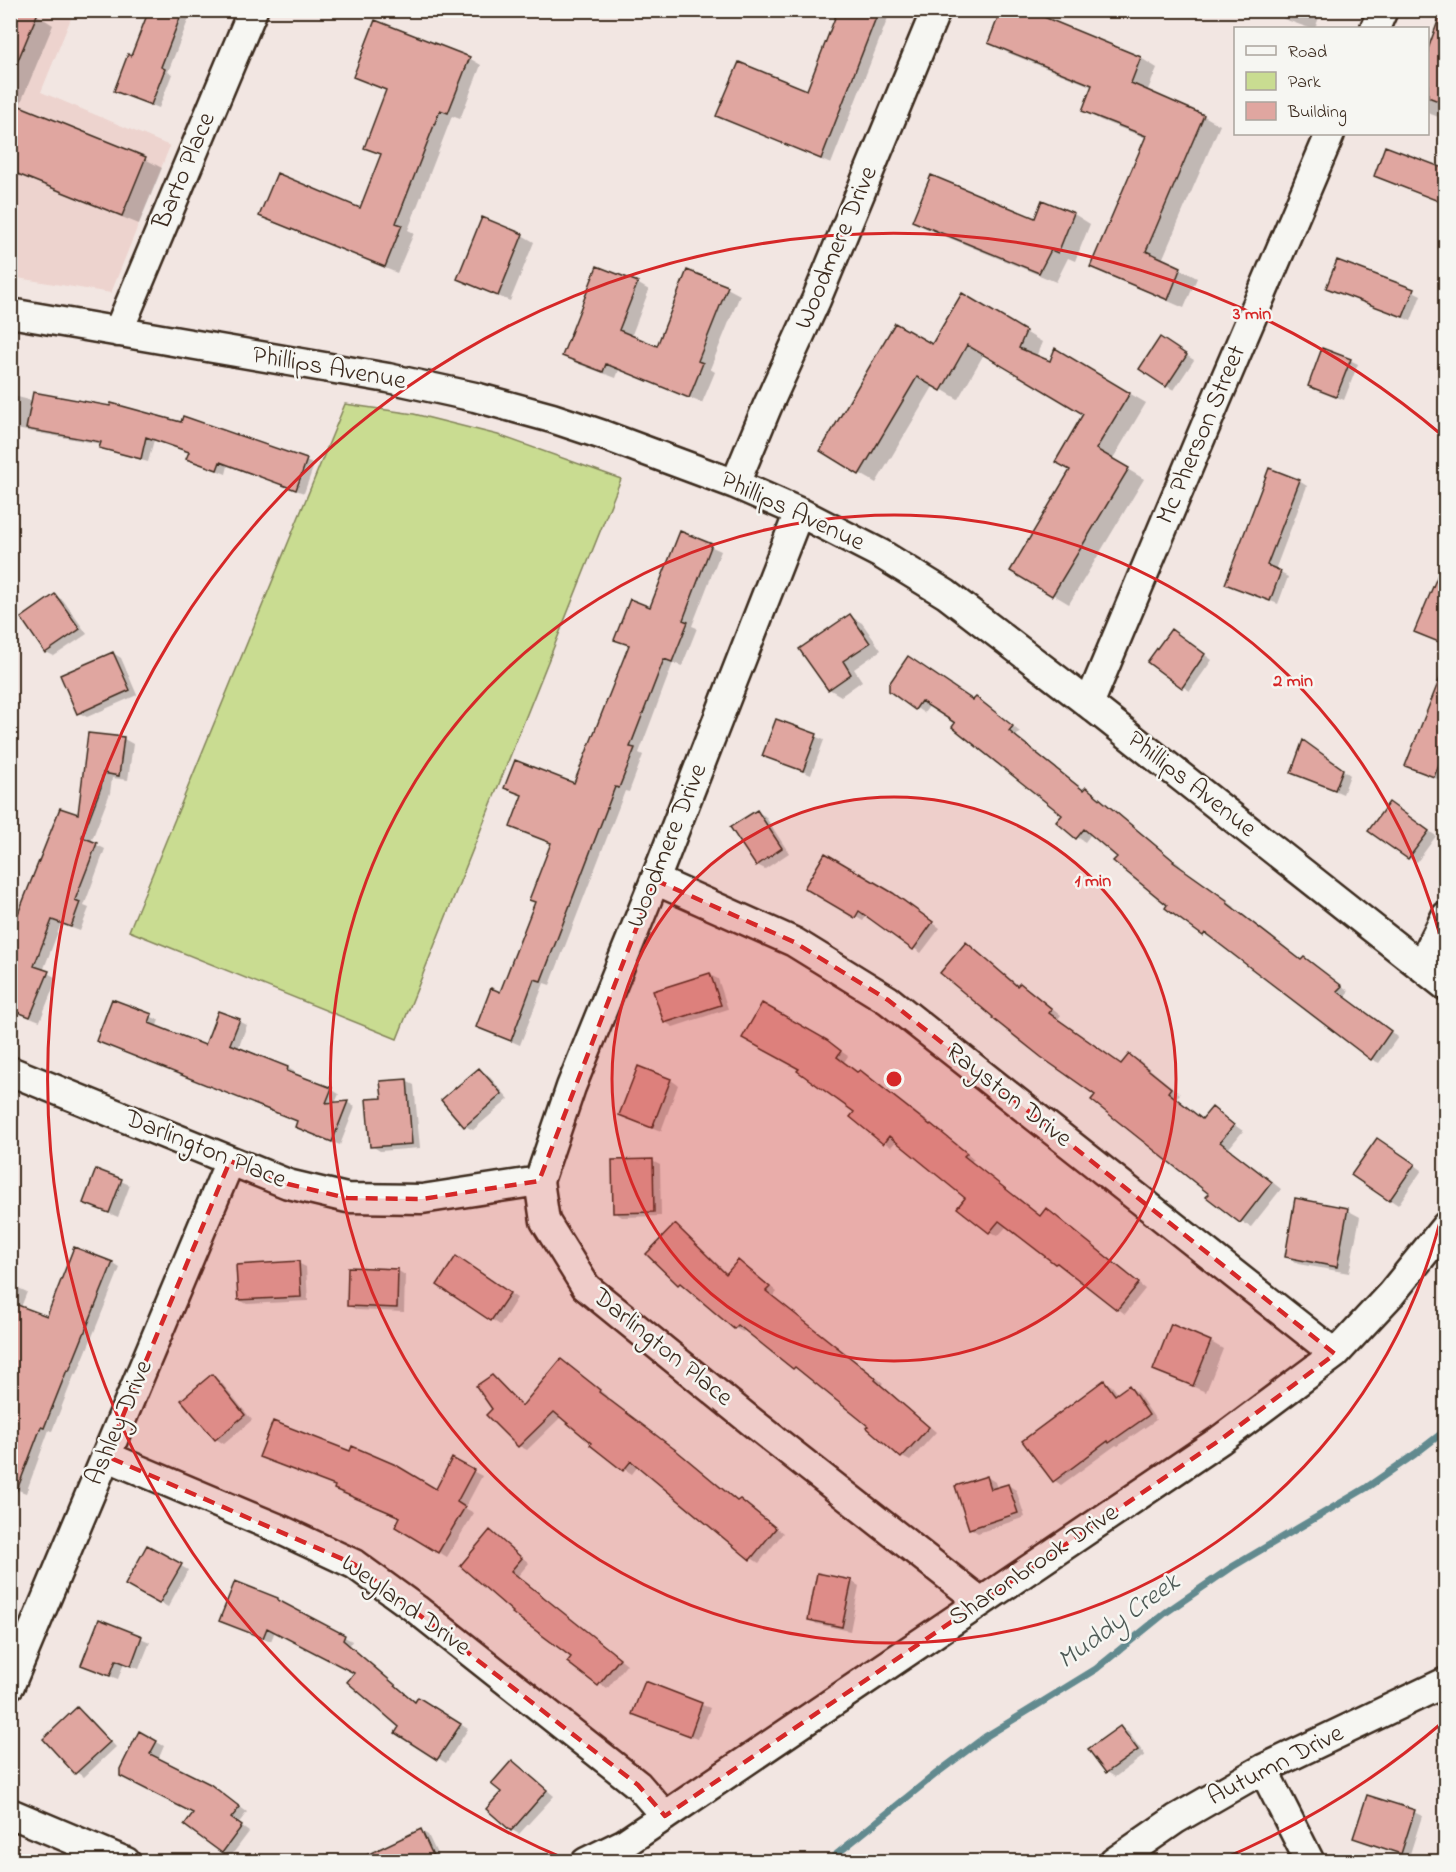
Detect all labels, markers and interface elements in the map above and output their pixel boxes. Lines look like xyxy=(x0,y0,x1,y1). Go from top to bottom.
legend xyxy=(1234,27,1429,135)
text: Road xyxy=(1288,40,1327,66)
text: Park xyxy=(1288,70,1321,96)
text: Building xyxy=(1287,100,1347,127)
street label: Barto Place xyxy=(143,106,227,236)
street label: Woodmere Drive xyxy=(785,160,889,336)
text: 3 min xyxy=(1232,302,1271,328)
street label: Phillips Avenue xyxy=(249,337,409,401)
street label: Mc Pherson Street xyxy=(1147,339,1257,530)
street label: Phillips Avenue xyxy=(713,462,871,562)
text: 2 min xyxy=(1272,669,1313,695)
street label: Phillips Avenue xyxy=(1118,722,1264,848)
street label: Woodmere Drive xyxy=(618,758,718,934)
text: 1 min xyxy=(1075,869,1111,895)
street label: Rayston Drive xyxy=(936,1034,1080,1158)
centre of rings xyxy=(884,1069,904,1089)
street label: Darlington Place xyxy=(117,1100,292,1200)
street label: Darlington Place xyxy=(583,1279,741,1417)
street label: Ashley Drive xyxy=(77,1354,164,1492)
street label: Sharonbrook Drive xyxy=(941,1495,1127,1637)
street label: Weyland Drive xyxy=(332,1546,478,1667)
water label: Muddy Creek xyxy=(1050,1563,1189,1680)
street label: Autumn Drive xyxy=(1201,1715,1351,1817)

